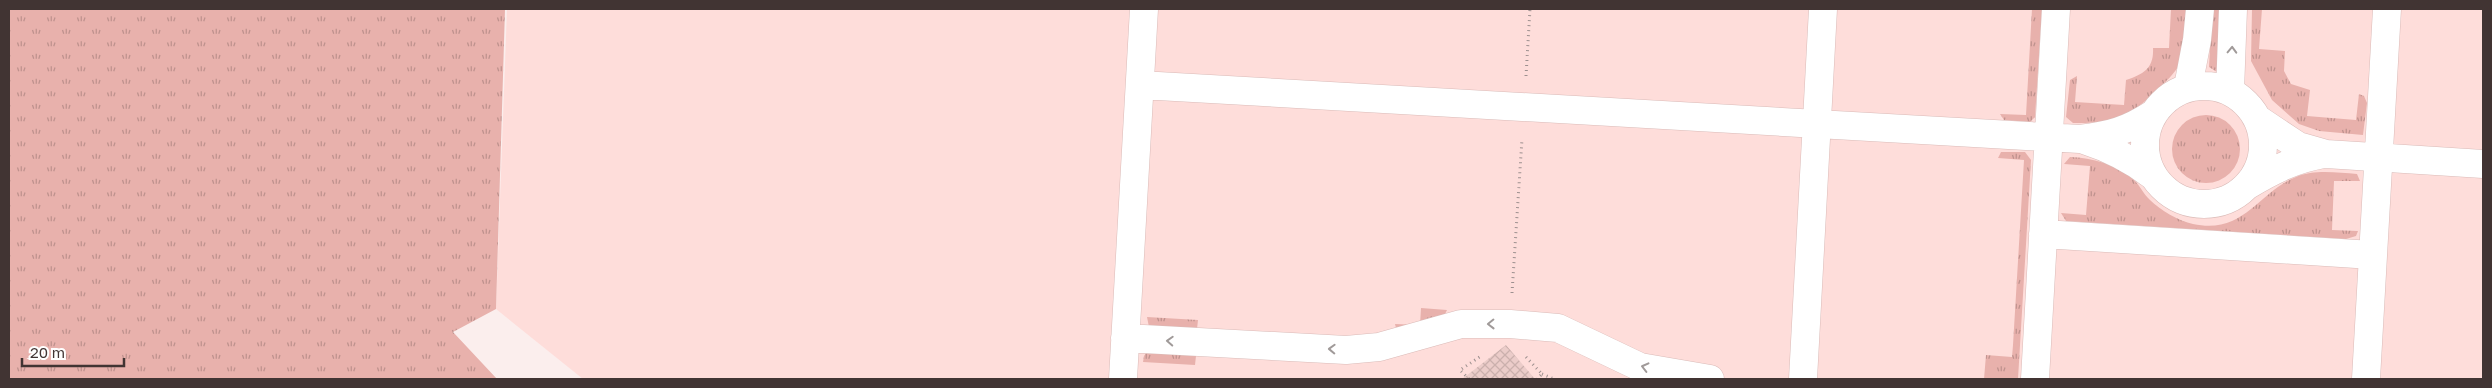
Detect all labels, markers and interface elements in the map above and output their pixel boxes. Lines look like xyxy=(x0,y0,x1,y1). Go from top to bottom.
one-way arrow xyxy=(2226,45,2237,53)
one-way arrow xyxy=(1487,319,1494,329)
one-way arrow xyxy=(1165,335,1173,346)
scale bar xyxy=(22,336,125,368)
text: 20 m xyxy=(30,343,65,361)
one-way arrow xyxy=(1328,344,1336,354)
one-way arrow xyxy=(1640,362,1649,373)

